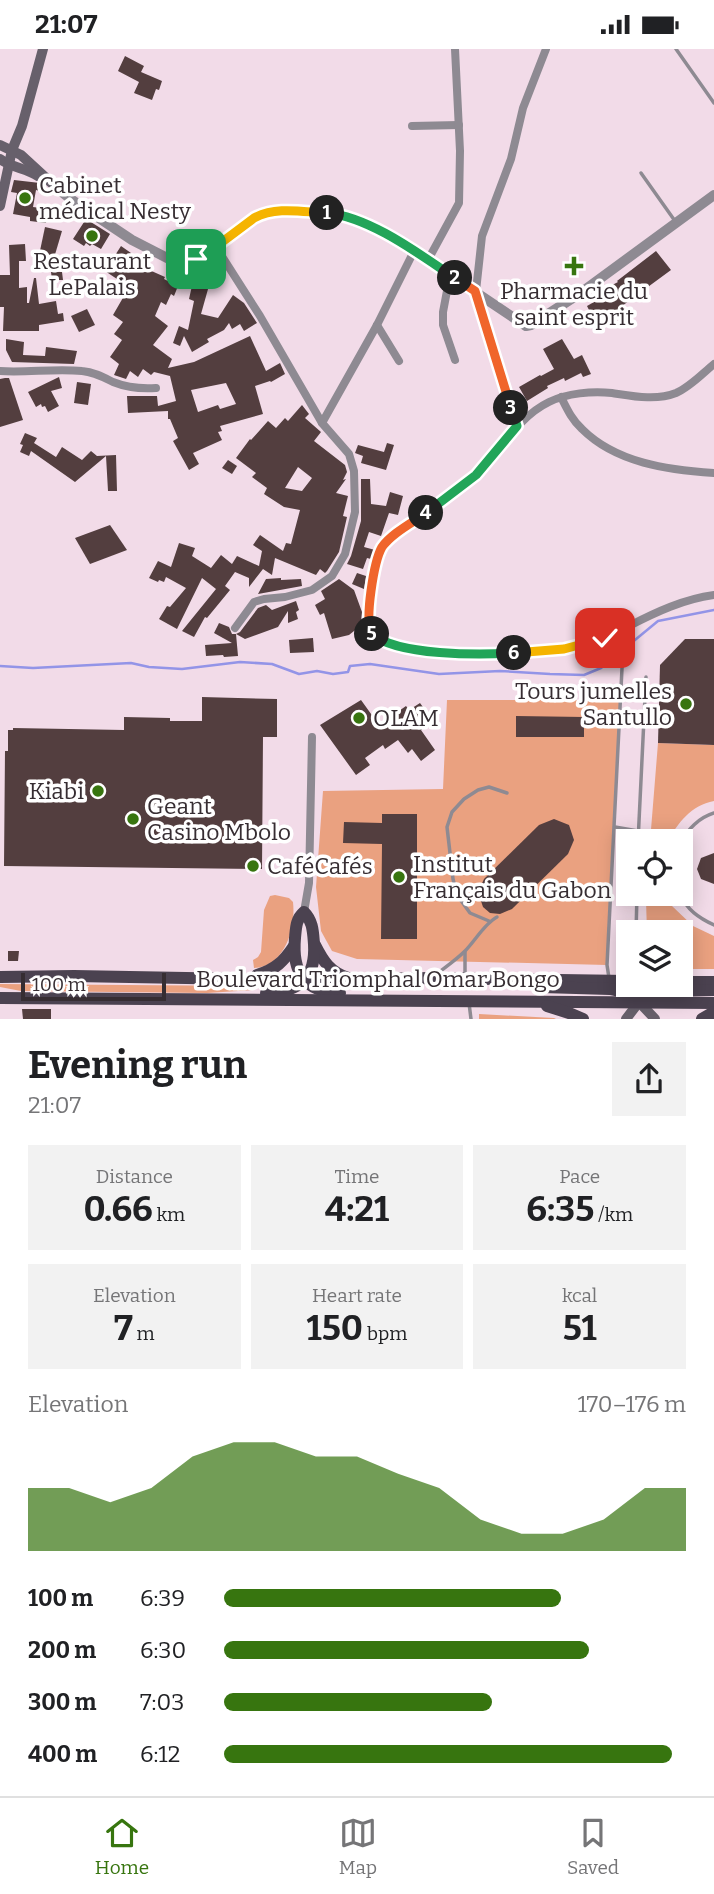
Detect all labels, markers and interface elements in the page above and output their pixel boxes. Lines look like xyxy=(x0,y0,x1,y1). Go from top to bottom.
text: 21:07 xyxy=(35,9,97,40)
place label: Cabinet médical Nesty xyxy=(39,171,192,225)
marker: Cabinet médical Nesty xyxy=(17,190,33,206)
pin: 1 xyxy=(310,195,344,231)
text: 1 xyxy=(322,201,331,224)
marker: Restaurant LePalais xyxy=(84,228,100,244)
pin xyxy=(166,229,226,289)
icon: arrive xyxy=(177,240,215,278)
place label: Restaurant LePalais xyxy=(33,247,151,301)
marker: Pharmacie du saint esprit xyxy=(566,258,582,274)
pin: 2 xyxy=(438,261,472,295)
text: 2 xyxy=(449,266,460,289)
place label: Pharmacie du saint esprit xyxy=(500,277,648,331)
pin: 3 xyxy=(494,391,528,425)
text: 3 xyxy=(505,396,516,419)
pin: 4 xyxy=(408,496,444,531)
text: 4 xyxy=(420,501,431,524)
pin xyxy=(575,608,635,668)
pin: 5 xyxy=(354,617,390,651)
icon: check xyxy=(586,619,624,657)
text: 5 xyxy=(366,622,377,645)
pin: 6 xyxy=(496,635,532,671)
text: 6 xyxy=(508,641,519,664)
place label: Tours jumelles Santullo xyxy=(515,677,672,731)
marker: Tours jumelles Santullo xyxy=(678,696,694,712)
place label: OLAM xyxy=(373,704,439,732)
marker: OLAM xyxy=(351,710,367,726)
place label: Kiabi xyxy=(29,777,84,805)
marker: Kiabi xyxy=(90,783,106,799)
place label: Geant Casino Mbolo xyxy=(147,792,291,846)
marker: Geant Casino Mbolo xyxy=(125,811,141,827)
map controls xyxy=(616,829,693,997)
button: locate xyxy=(616,829,693,906)
place label: Institut Français du Gabon xyxy=(413,850,612,904)
place label: CaféCafés xyxy=(267,852,373,880)
marker: CaféCafés xyxy=(245,858,261,874)
marker: Institut Français du Gabon xyxy=(391,869,407,885)
button: layers xyxy=(616,920,693,997)
street label: Boulevard Triomphal Omar Bongo xyxy=(196,965,560,993)
scale bar xyxy=(21,970,166,1002)
text: 100 m xyxy=(32,973,86,996)
text: Evening run xyxy=(28,1042,247,1088)
button: share xyxy=(612,1042,686,1116)
text: 21:07 xyxy=(28,1091,81,1119)
text: Distance xyxy=(96,1165,173,1188)
text: Time xyxy=(335,1165,379,1188)
text: Pace xyxy=(559,1165,600,1188)
text: 0.66 xyxy=(83,1188,153,1230)
text: 4:21 xyxy=(325,1188,389,1230)
text: 6:35 xyxy=(526,1188,594,1230)
text: km xyxy=(153,1203,185,1226)
text: /km xyxy=(594,1203,633,1226)
text: Elevation xyxy=(93,1284,176,1307)
text: Heart rate xyxy=(312,1284,402,1307)
text: kcal xyxy=(562,1284,597,1307)
text: 7 xyxy=(114,1307,133,1349)
text: 150 xyxy=(307,1307,363,1349)
text: 51 xyxy=(563,1307,597,1349)
text: m xyxy=(133,1322,155,1345)
text: bpm xyxy=(363,1322,407,1345)
text: Elevation xyxy=(28,1390,128,1418)
text: 170–176 m xyxy=(577,1390,686,1418)
text: 100 m xyxy=(28,1584,93,1612)
text: 6:39 xyxy=(140,1584,185,1612)
text: 200 m xyxy=(28,1636,96,1664)
text: 6:30 xyxy=(140,1636,186,1664)
text: 300 m xyxy=(28,1688,97,1716)
text: 7:03 xyxy=(140,1688,184,1716)
text: 400 m xyxy=(28,1740,97,1768)
text: 6:12 xyxy=(140,1740,180,1768)
tab: Home xyxy=(95,1814,149,1879)
tab: Map xyxy=(339,1814,377,1879)
tab: Saved xyxy=(567,1814,619,1879)

